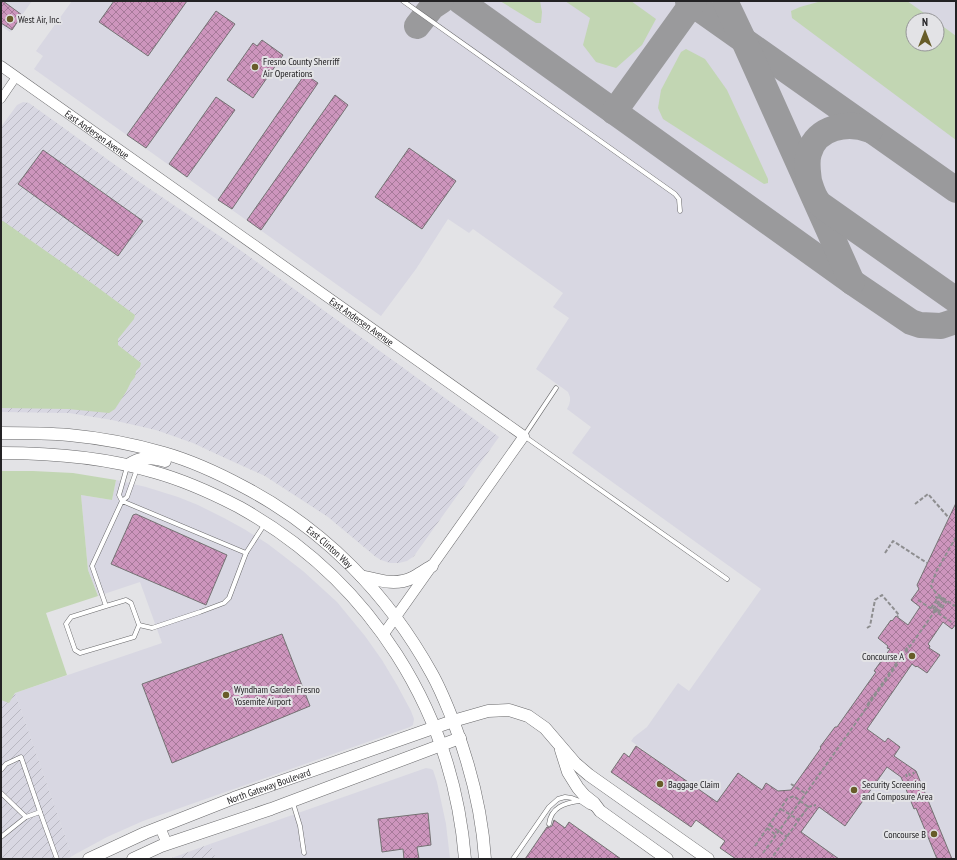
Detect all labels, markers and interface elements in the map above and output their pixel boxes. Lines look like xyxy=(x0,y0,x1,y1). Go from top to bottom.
north arrow xyxy=(905,12,945,52)
place label: West Air, Inc. xyxy=(18,13,61,26)
marker: West Air, Inc. xyxy=(5,14,15,24)
text: N xyxy=(922,15,928,29)
place label: Fresno County Sherriff Air Operations xyxy=(263,55,340,80)
marker: Fresno County Sherriff Air Operations xyxy=(250,62,260,72)
street label: East Andersen Avenue xyxy=(63,107,132,161)
street label: East Andersen Avenue xyxy=(327,294,397,348)
street label: East Clinton Way xyxy=(304,523,356,571)
place label: Concourse A xyxy=(862,650,904,663)
marker: Concourse A xyxy=(907,651,917,661)
place label: Wyndham Garden Fresno Yosemite Airport xyxy=(234,683,320,708)
marker: Wyndham Garden Fresno Yosemite Airport xyxy=(221,690,231,700)
street label: North Gateway Boulevard xyxy=(225,765,312,807)
place label: Baggage Claim xyxy=(668,778,720,791)
place label: Security Screening and Composure Area xyxy=(862,778,933,803)
marker: Baggage Claim xyxy=(655,779,665,789)
marker: Security Screening and Composure Area xyxy=(849,785,859,795)
place label: Concourse B xyxy=(884,828,926,841)
marker: Concourse B xyxy=(929,829,939,839)

